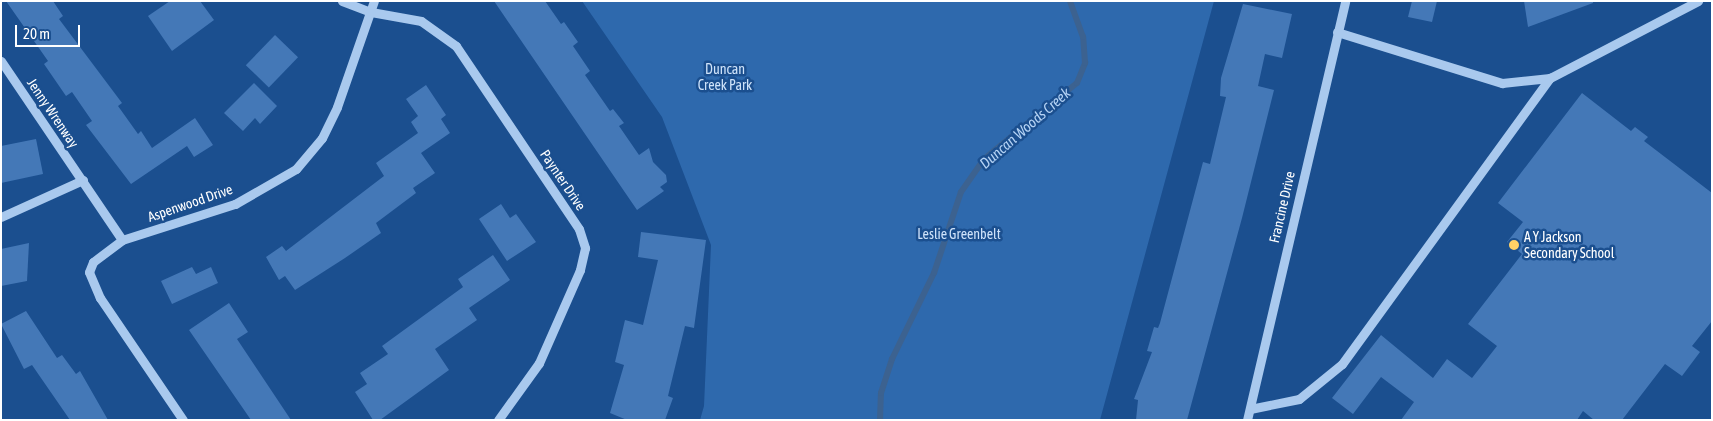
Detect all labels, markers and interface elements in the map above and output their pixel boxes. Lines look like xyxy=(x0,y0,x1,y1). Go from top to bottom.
scale bar xyxy=(18,15,82,47)
text: 20 m xyxy=(23,25,50,42)
park label: Duncan Creek Park xyxy=(698,61,752,94)
street label: Jenny Wrenway xyxy=(24,75,82,151)
water label: Duncan Woods Creek xyxy=(976,84,1074,172)
street label: Paynter Drive xyxy=(537,147,589,213)
street label: Francine Drive xyxy=(1266,169,1298,245)
street label: Aspenwood Drive xyxy=(145,181,235,225)
park label: Leslie Greenbelt xyxy=(917,226,1001,242)
place label: A Y Jackson Secondary School xyxy=(1524,229,1614,262)
marker: A Y Jackson Secondary School xyxy=(1508,239,1520,251)

